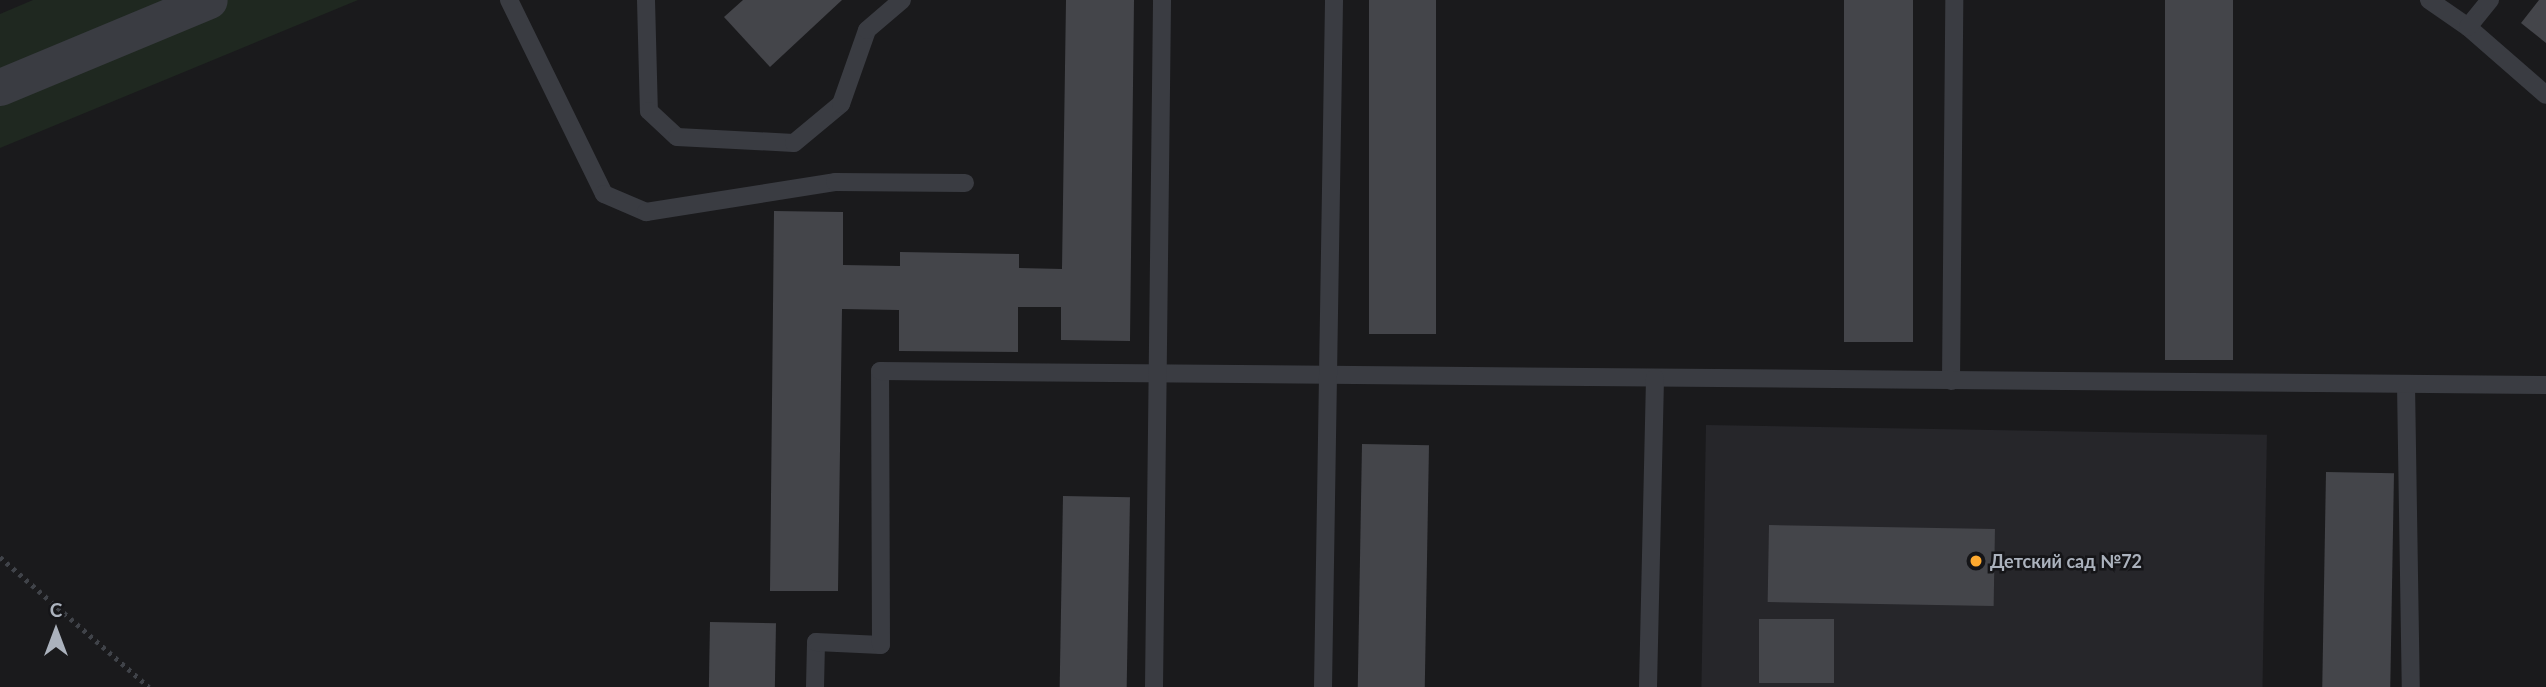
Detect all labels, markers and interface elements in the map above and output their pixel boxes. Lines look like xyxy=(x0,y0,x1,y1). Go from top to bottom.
place label: Детский сад №72 xyxy=(1990,550,2142,572)
marker: Детский сад №72 xyxy=(1968,553,1984,569)
north arrow xyxy=(21,596,91,666)
text: С xyxy=(50,598,62,621)

